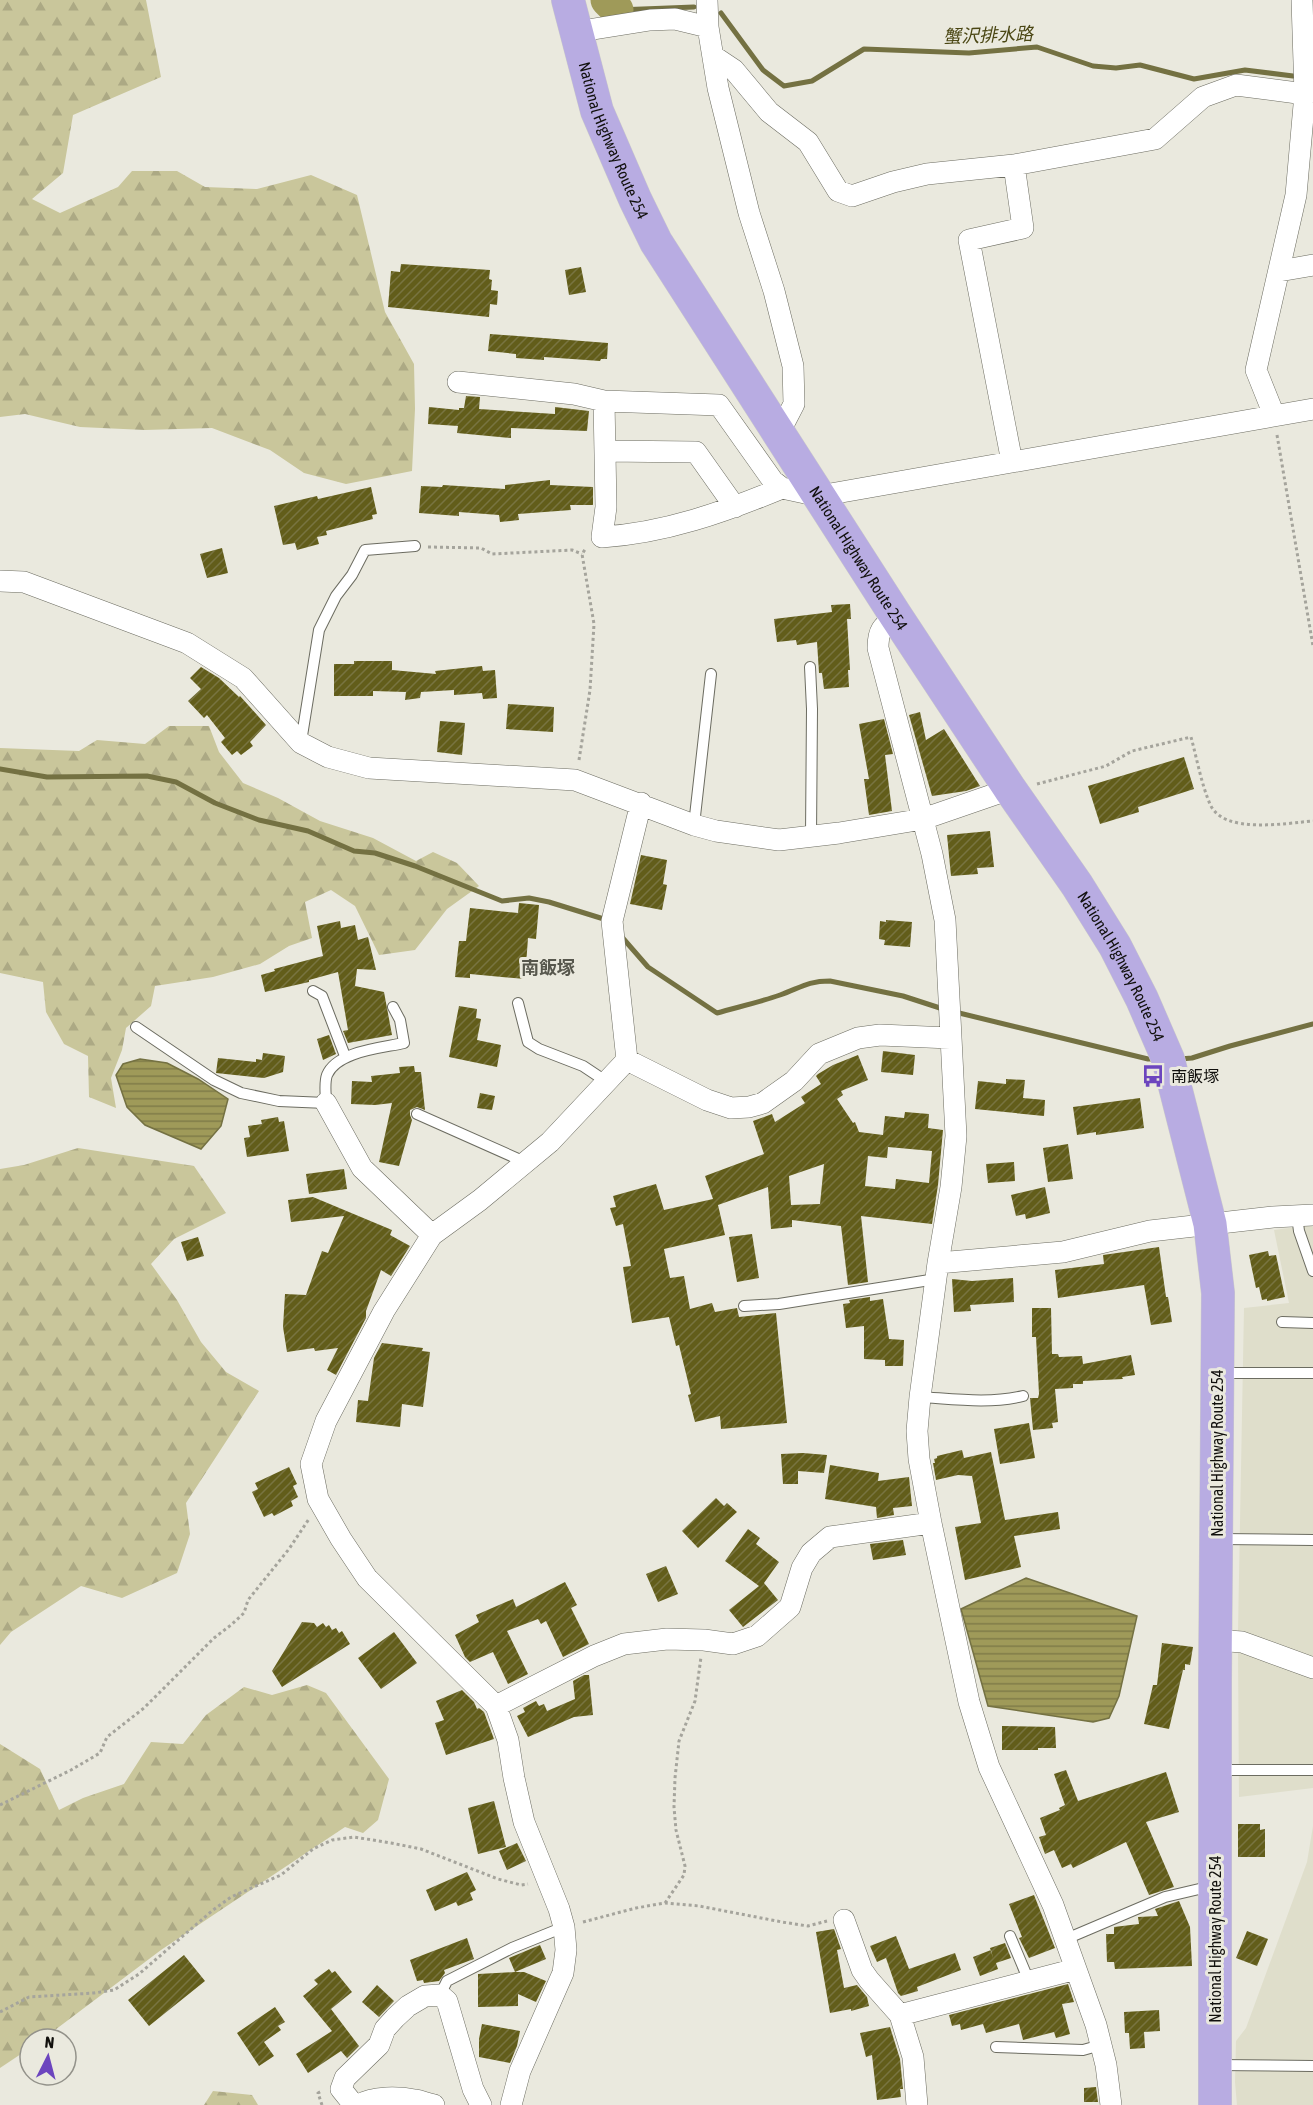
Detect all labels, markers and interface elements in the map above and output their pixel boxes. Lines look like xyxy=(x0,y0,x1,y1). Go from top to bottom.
water label: 蟹沢排水路 xyxy=(943,23,1035,47)
street label: National Highway Route 254 xyxy=(576,60,652,222)
street label: National Highway Route 254 xyxy=(806,483,912,633)
street label: National Highway Route 254 xyxy=(1074,888,1168,1044)
district label: 南飯塚 xyxy=(521,957,575,978)
bus stop icon: 南飯塚 xyxy=(1140,1063,1166,1089)
place label: 南飯塚 xyxy=(1171,1067,1219,1085)
street label: National Highway Route 254 xyxy=(1208,1369,1227,1537)
street label: National Highway Route 254 xyxy=(1206,1855,1225,2023)
north arrow xyxy=(18,2027,78,2087)
text: N xyxy=(44,2033,55,2052)

